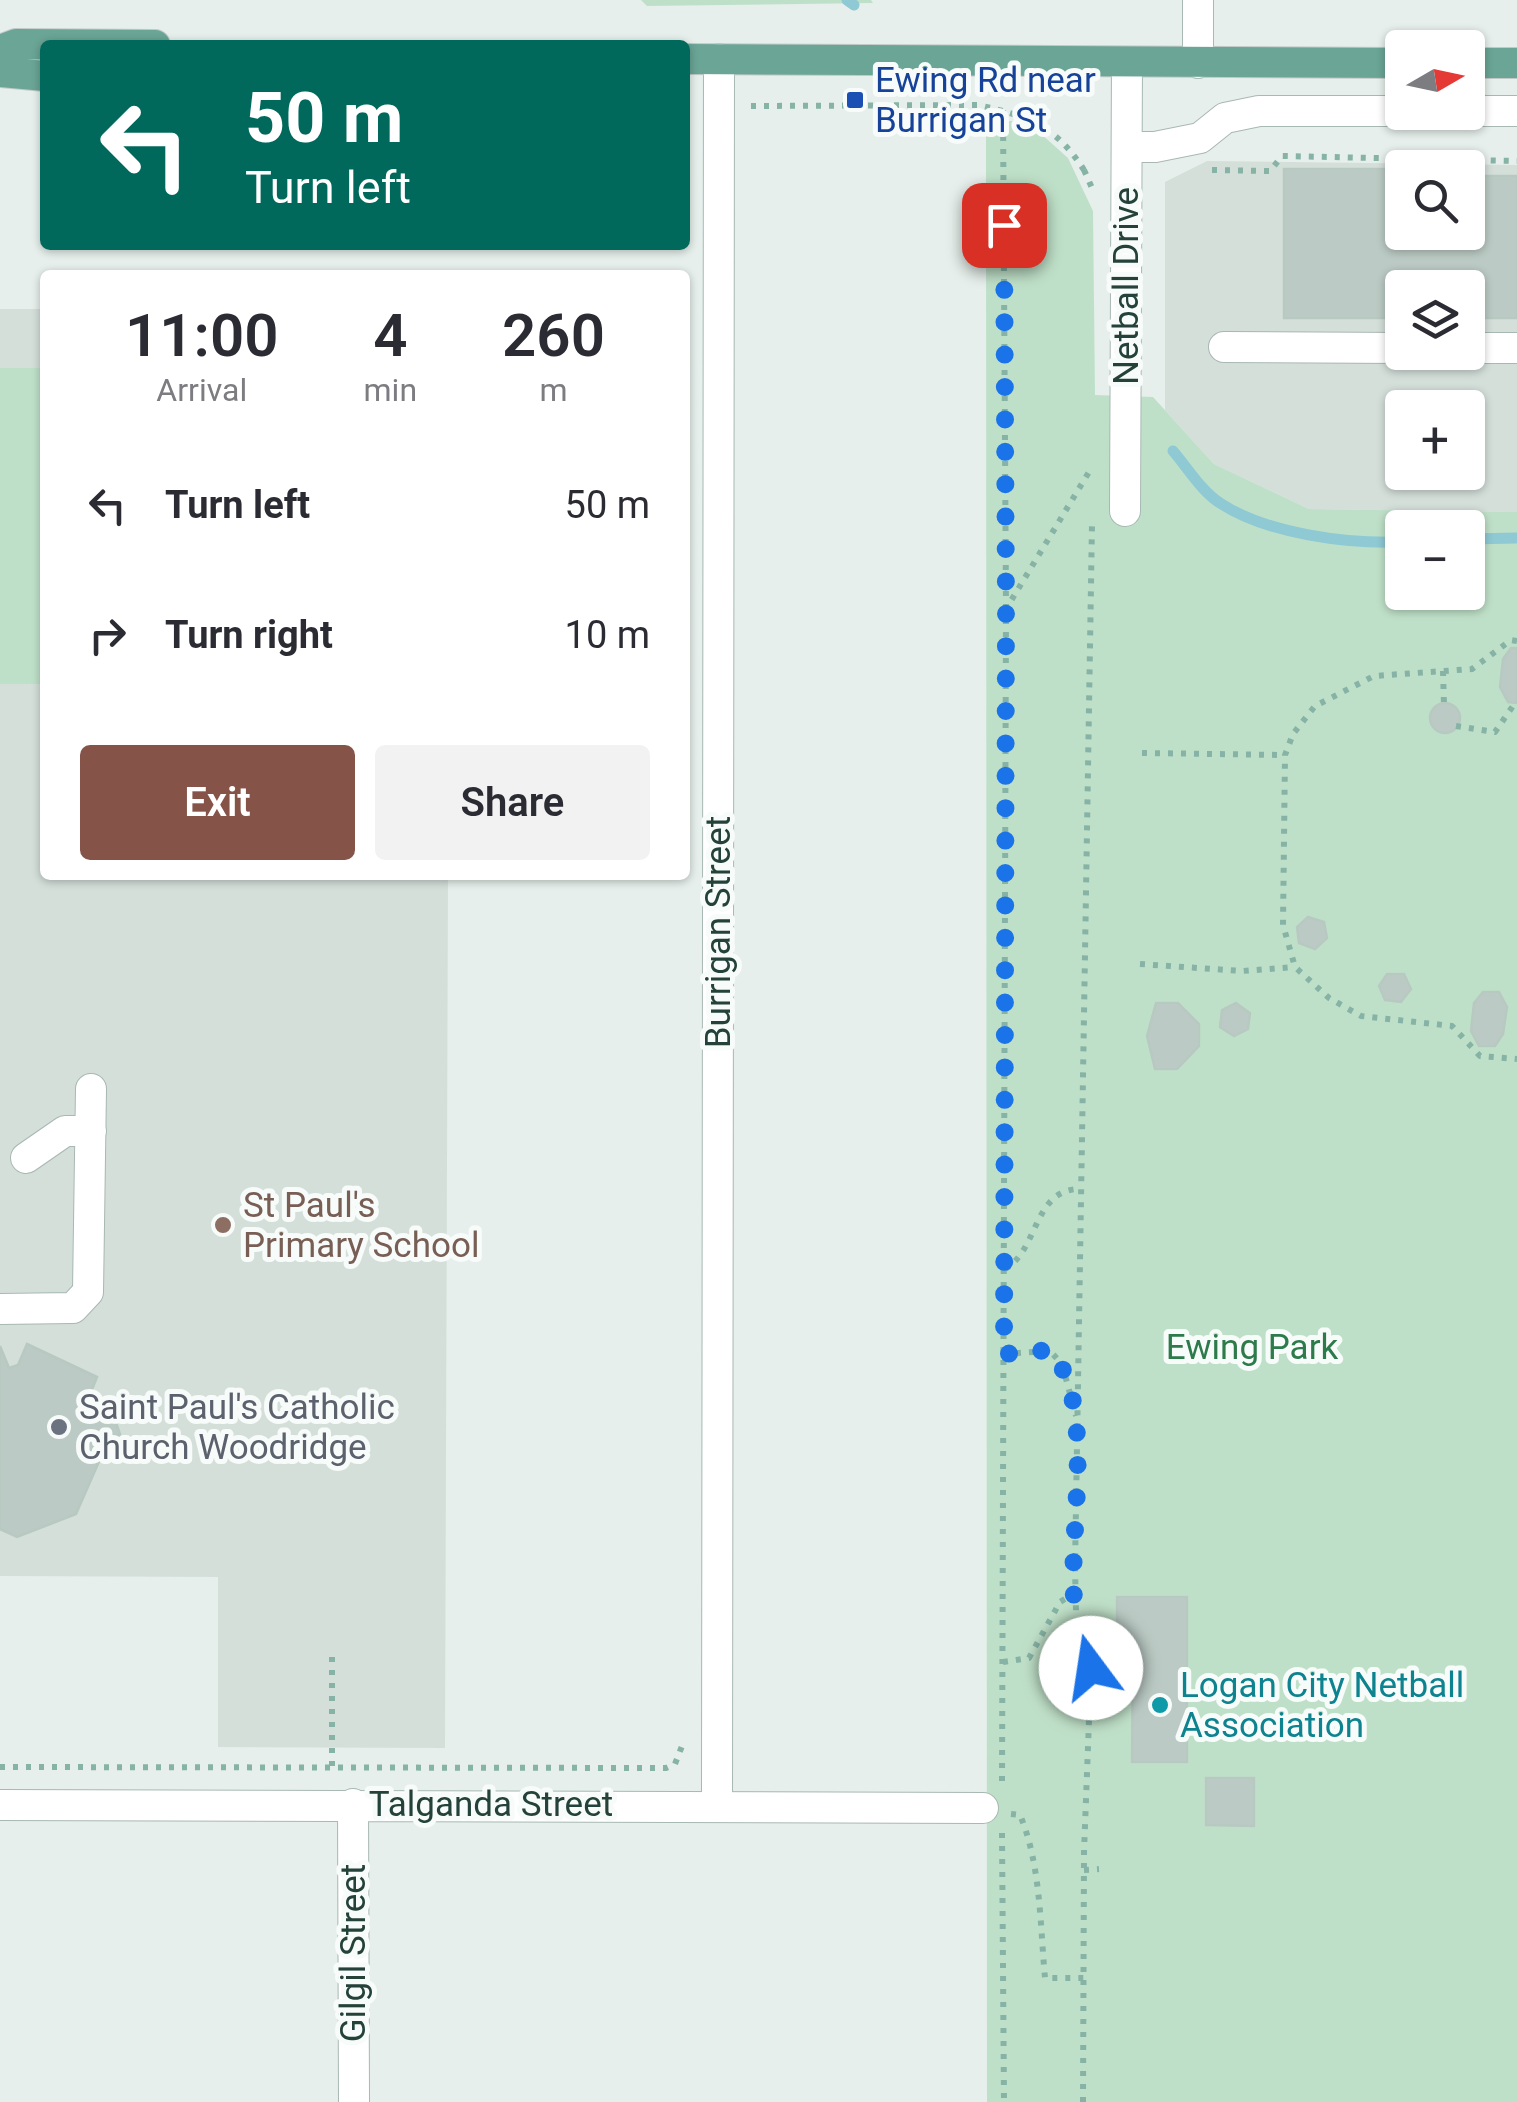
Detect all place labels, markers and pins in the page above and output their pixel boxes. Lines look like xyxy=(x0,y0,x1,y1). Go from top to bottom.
place label: Ewing Rd near Burrigan St xyxy=(875,60,1096,141)
marker: Ewing Rd near Burrigan St xyxy=(844,89,866,111)
pin xyxy=(962,183,1047,268)
place label: St Paul's Primary School xyxy=(243,1185,479,1266)
marker: St Paul's Primary School xyxy=(212,1214,234,1236)
place label: Saint Paul's Catholic Church Woodridge xyxy=(79,1387,395,1468)
marker: Saint Paul's Catholic Church Woodridge xyxy=(48,1416,70,1438)
place label: Logan City Netball Association xyxy=(1180,1665,1464,1746)
marker: Logan City Netball Association xyxy=(1149,1694,1171,1716)

